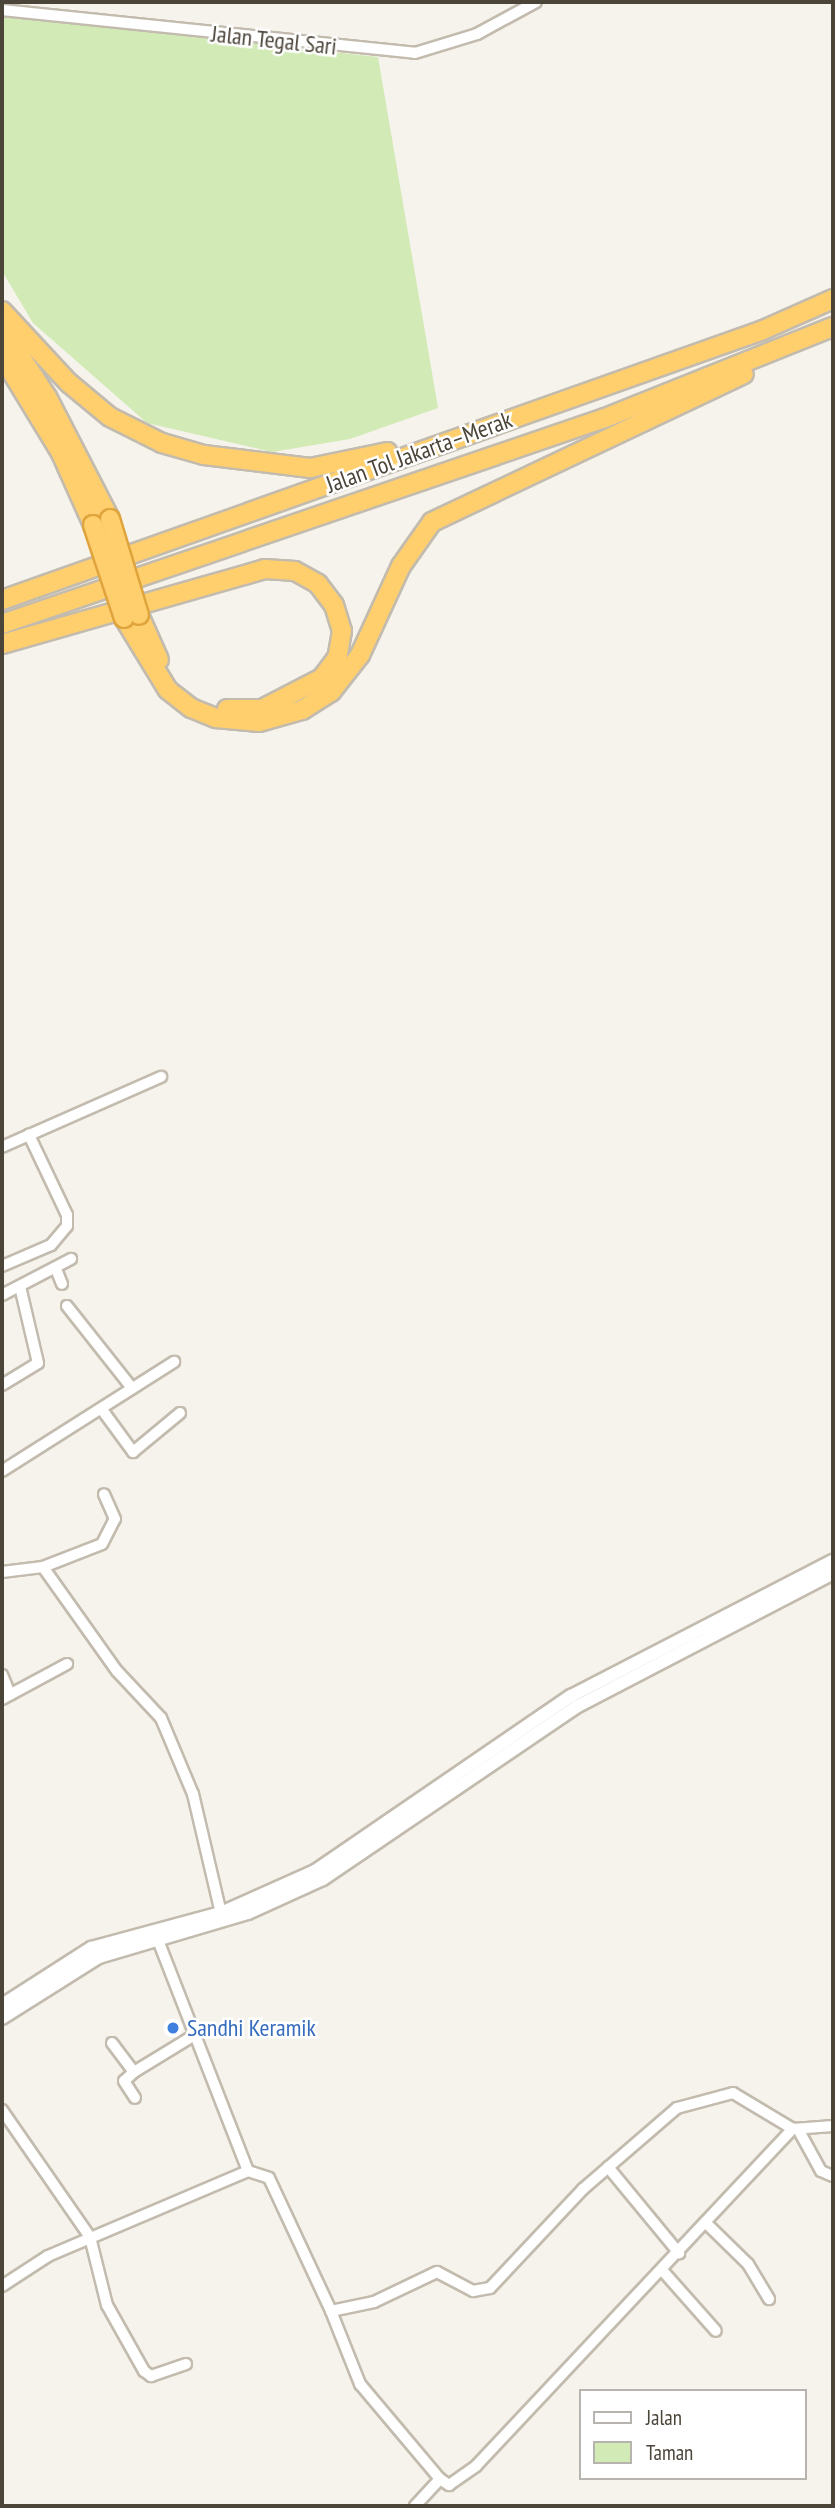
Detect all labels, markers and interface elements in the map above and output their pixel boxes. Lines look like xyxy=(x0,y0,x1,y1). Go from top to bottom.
street label: Jalan Tegal Sari xyxy=(210,19,338,61)
street label: Jalan Tol Jakarta–Merak xyxy=(322,405,516,499)
place label: Sandhi Keramik xyxy=(187,2014,316,2042)
marker: Sandhi Keramik xyxy=(165,2020,181,2036)
legend xyxy=(580,2389,807,2480)
text: Jalan xyxy=(646,2404,682,2431)
text: Taman xyxy=(646,2439,693,2466)

